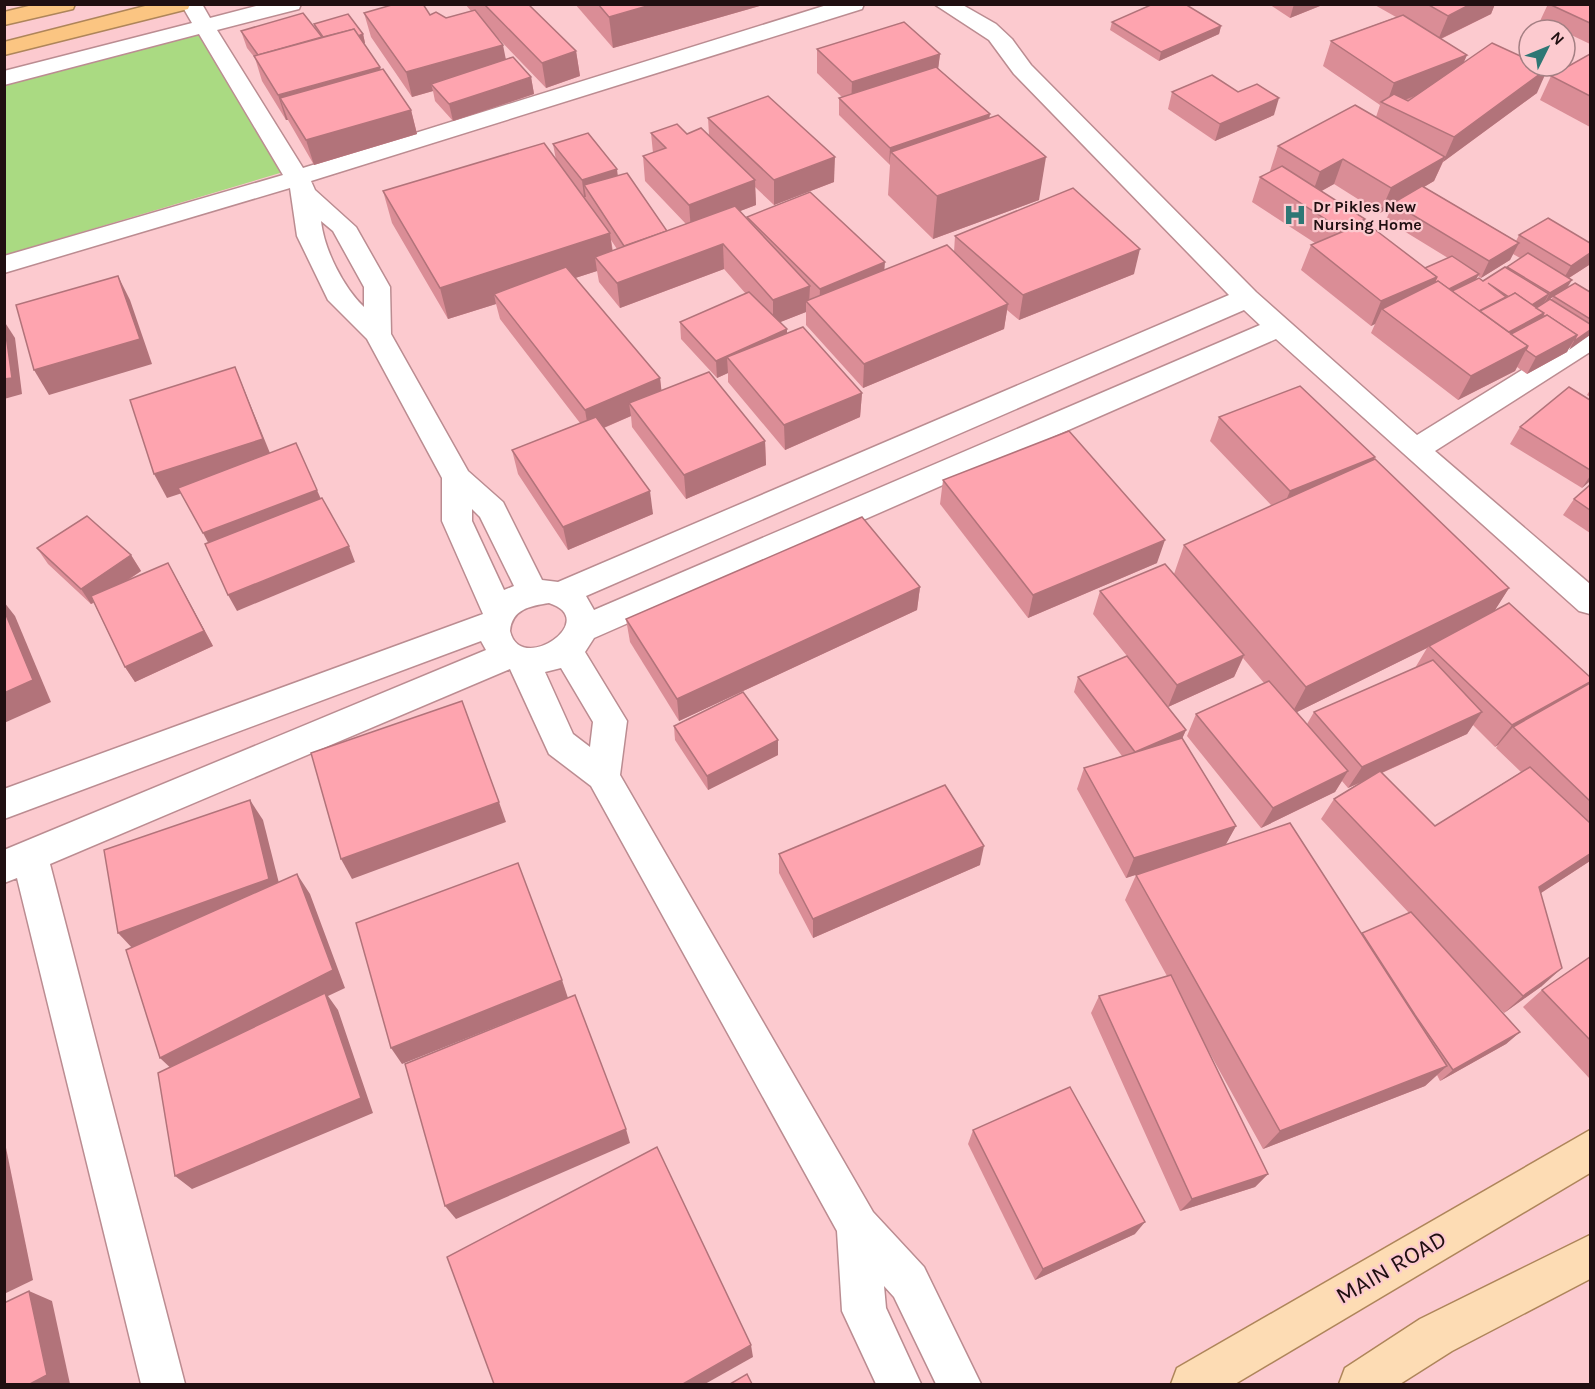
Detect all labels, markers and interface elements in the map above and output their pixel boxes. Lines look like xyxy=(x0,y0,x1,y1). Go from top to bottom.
north arrow xyxy=(1517,18,1577,78)
text: N xyxy=(1547,27,1568,49)
place label: Dr Pikles New Nursing Home xyxy=(1313,197,1422,234)
hospital icon: Dr Pikles New Nursing Home xyxy=(1282,202,1308,228)
street label: MAIN ROAD xyxy=(1331,1224,1451,1310)

